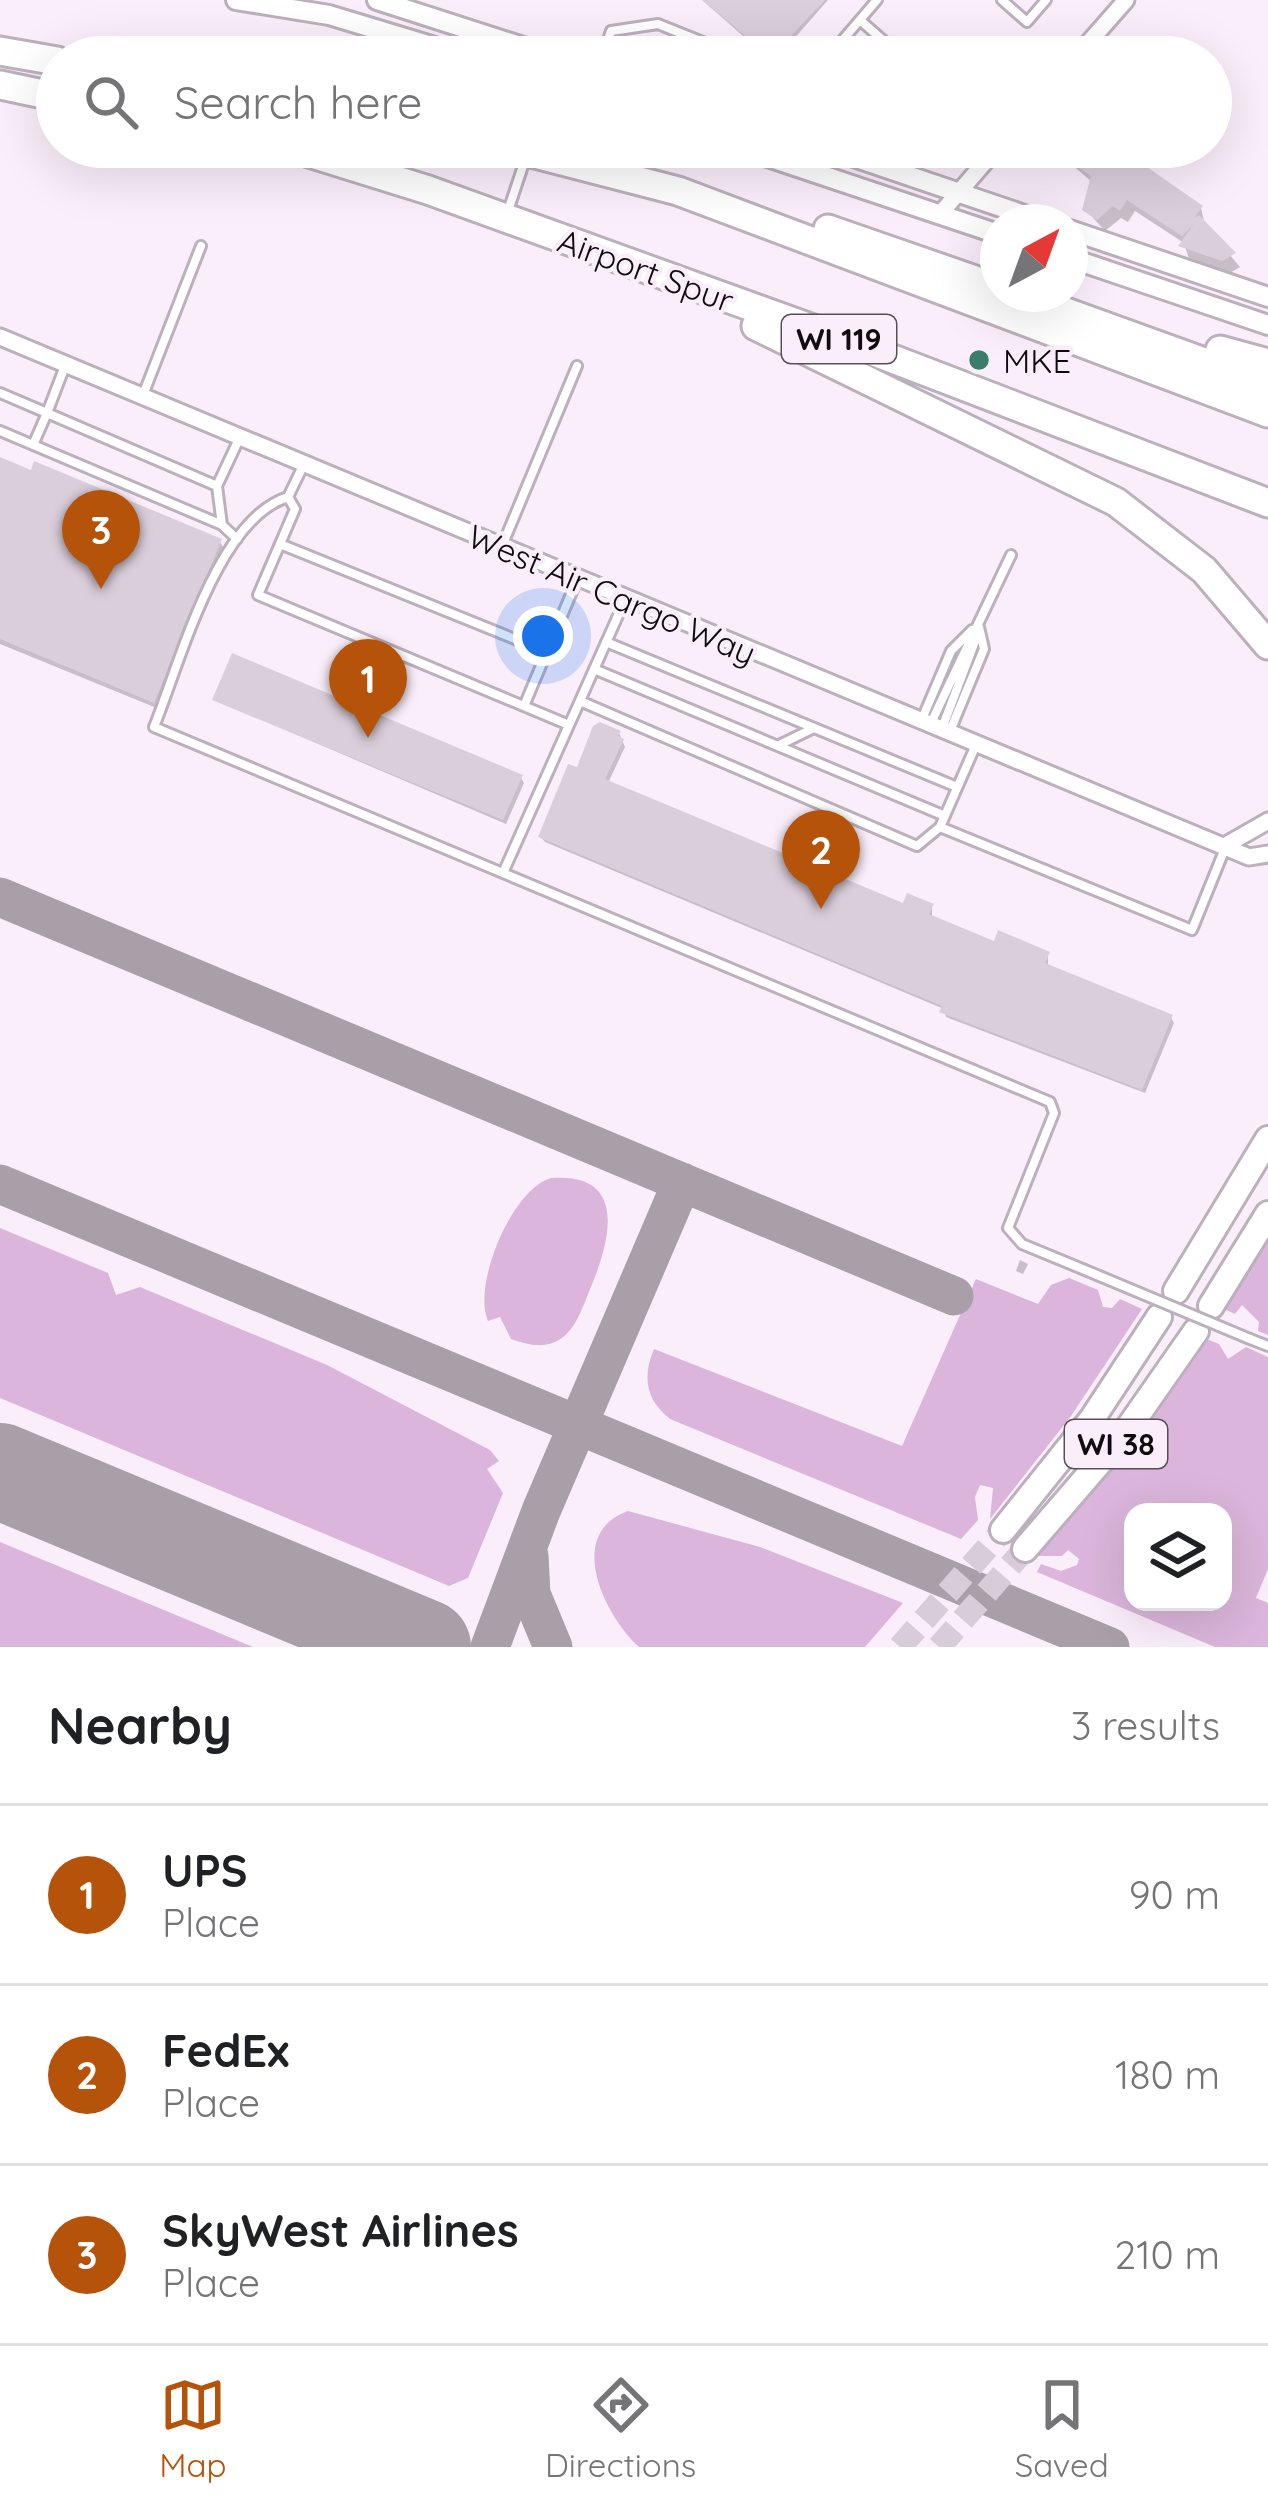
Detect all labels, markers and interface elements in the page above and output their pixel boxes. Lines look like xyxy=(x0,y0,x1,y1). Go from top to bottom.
search box xyxy=(36,36,1232,168)
icon: search xyxy=(78,69,144,135)
text: Search here xyxy=(174,74,422,130)
north arrow xyxy=(980,204,1088,312)
street label: Airport Spur xyxy=(553,219,740,321)
road number: WI 119 xyxy=(782,315,896,363)
place label: MKE xyxy=(1003,340,1071,381)
marker: MKE xyxy=(966,347,992,373)
pin: 3 xyxy=(62,490,140,589)
street label: West Air Cargo Way xyxy=(462,515,762,673)
your location xyxy=(513,606,573,666)
pin: 1 xyxy=(329,639,407,738)
pin: 2 xyxy=(782,810,860,909)
road number: WI 38 xyxy=(1065,1420,1167,1468)
map controls xyxy=(1124,1503,1232,1611)
button: layers xyxy=(1124,1503,1232,1611)
text: Nearby xyxy=(48,1693,232,1757)
text: 3 results xyxy=(1071,1701,1220,1750)
text: UPS xyxy=(162,1842,248,1898)
text: 1 xyxy=(79,1870,95,1919)
text: 90 m xyxy=(1129,1870,1220,1919)
text: Place xyxy=(162,1898,260,1947)
text: FedEx xyxy=(162,2022,289,2078)
text: 2 xyxy=(76,2050,98,2099)
text: 180 m xyxy=(1115,2050,1220,2099)
text: Place xyxy=(162,2078,260,2127)
text: SkyWest Airlines xyxy=(162,2202,519,2258)
text: 3 xyxy=(77,2230,97,2279)
text: 210 m xyxy=(1115,2230,1220,2279)
text: Place xyxy=(162,2258,260,2307)
tab: Map xyxy=(159,2372,227,2485)
tab: Directions xyxy=(545,2372,696,2485)
tab: Saved xyxy=(1015,2372,1109,2485)

